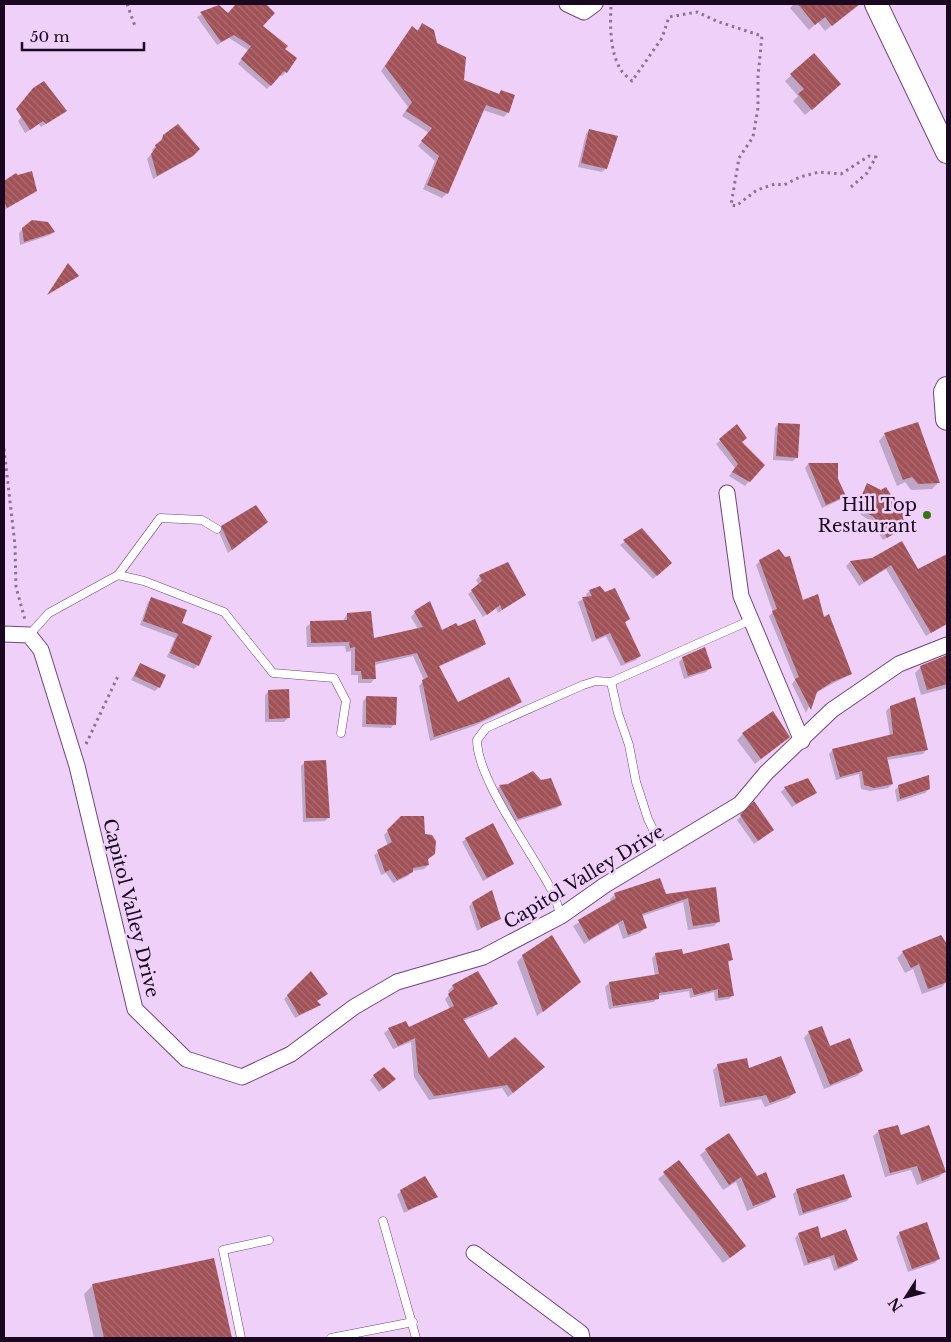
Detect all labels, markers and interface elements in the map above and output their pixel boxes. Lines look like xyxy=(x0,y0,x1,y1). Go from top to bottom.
scale bar xyxy=(22,20,145,52)
text: 50 m xyxy=(30,27,70,46)
place label: Hill Top Restaurant xyxy=(818,494,917,537)
marker: Hill Top Restaurant xyxy=(921,509,933,521)
street label: Capitol Valley Drive xyxy=(98,816,164,1000)
street label: Capitol Valley Drive xyxy=(500,820,668,934)
north arrow xyxy=(881,1272,931,1322)
text: N xyxy=(884,1294,907,1315)

